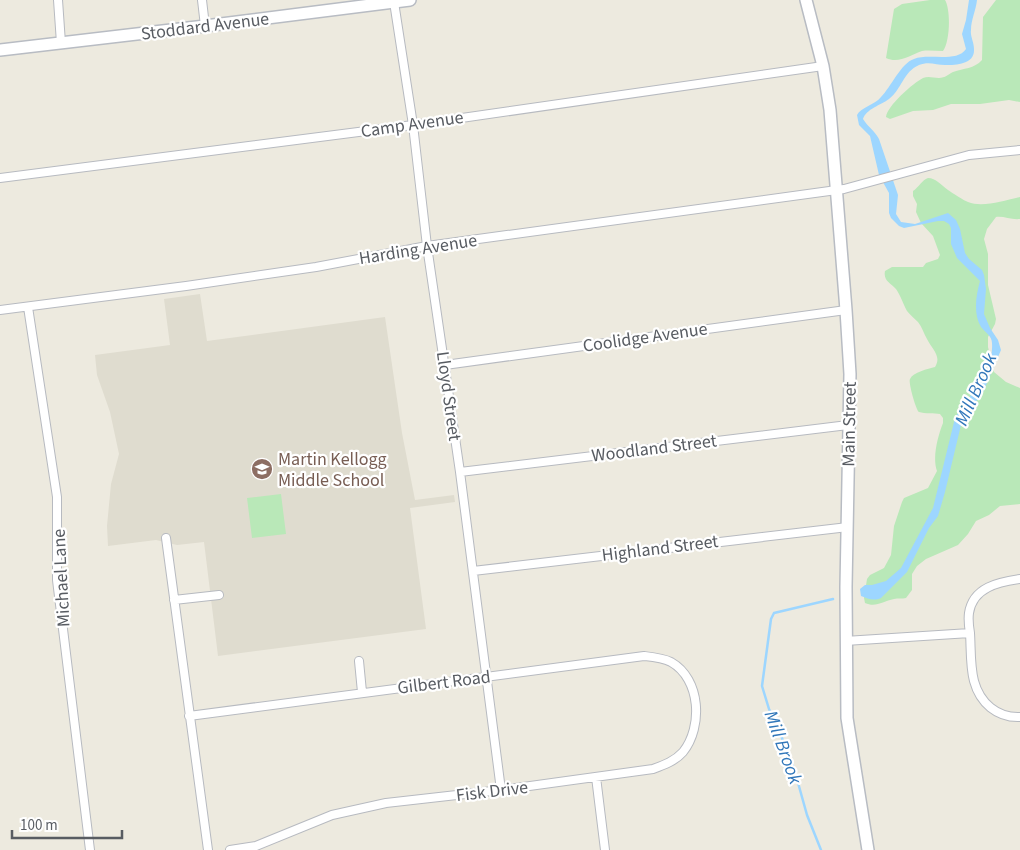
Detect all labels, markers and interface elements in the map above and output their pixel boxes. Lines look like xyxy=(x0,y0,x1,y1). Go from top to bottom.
street label: Stoddard Avenue xyxy=(140,6,271,47)
street label: Camp Avenue xyxy=(359,105,465,144)
street label: Harding Avenue xyxy=(357,228,479,271)
street label: Coolidge Avenue xyxy=(581,316,709,359)
water label: Mill Brook xyxy=(948,348,1005,430)
street label: Lloyd Street xyxy=(430,350,467,442)
street label: Main Street xyxy=(836,381,863,467)
street label: Woodland Street xyxy=(590,428,718,469)
place label: Martin Kellogg Middle School xyxy=(278,447,387,493)
school or university icon: Martin Kellogg Middle School xyxy=(250,457,274,481)
street label: Michael Lane xyxy=(46,528,77,628)
street label: Highland Street xyxy=(600,529,720,568)
street label: Gilbert Road xyxy=(396,664,492,701)
water label: Mill Brook xyxy=(757,707,809,789)
street label: Fisk Drive xyxy=(455,775,530,808)
scale bar xyxy=(12,808,122,840)
text: 100 m xyxy=(20,815,58,836)

